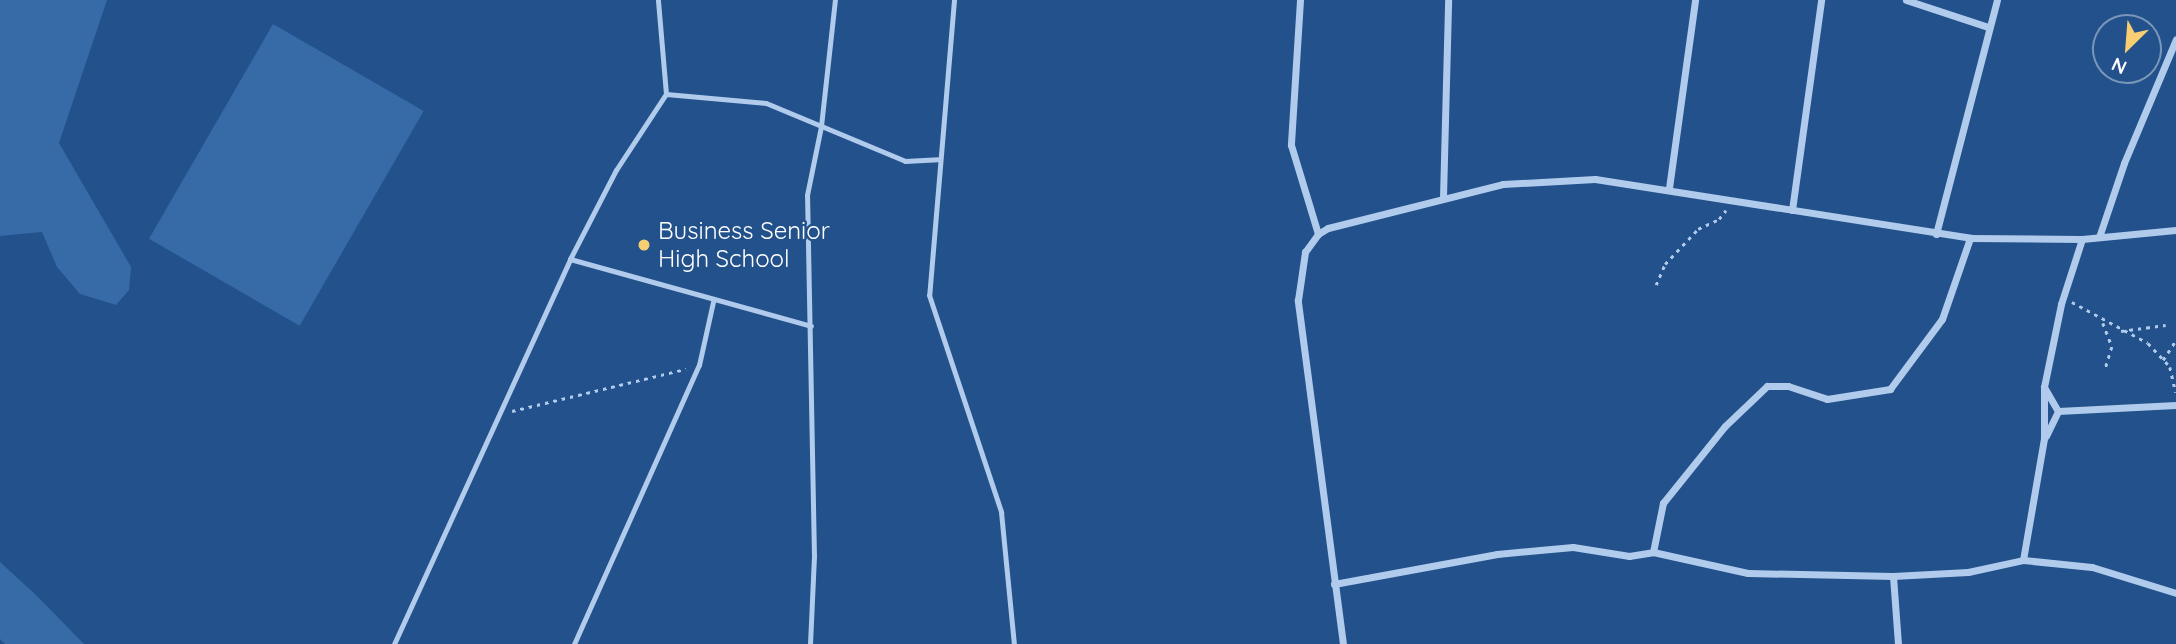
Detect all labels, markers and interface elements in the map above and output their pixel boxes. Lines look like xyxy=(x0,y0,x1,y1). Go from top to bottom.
north arrow xyxy=(2092,14,2162,84)
text: N xyxy=(2108,52,2130,80)
place label: Business Senior High School xyxy=(658,217,830,273)
marker: Business Senior High School xyxy=(636,237,652,253)

